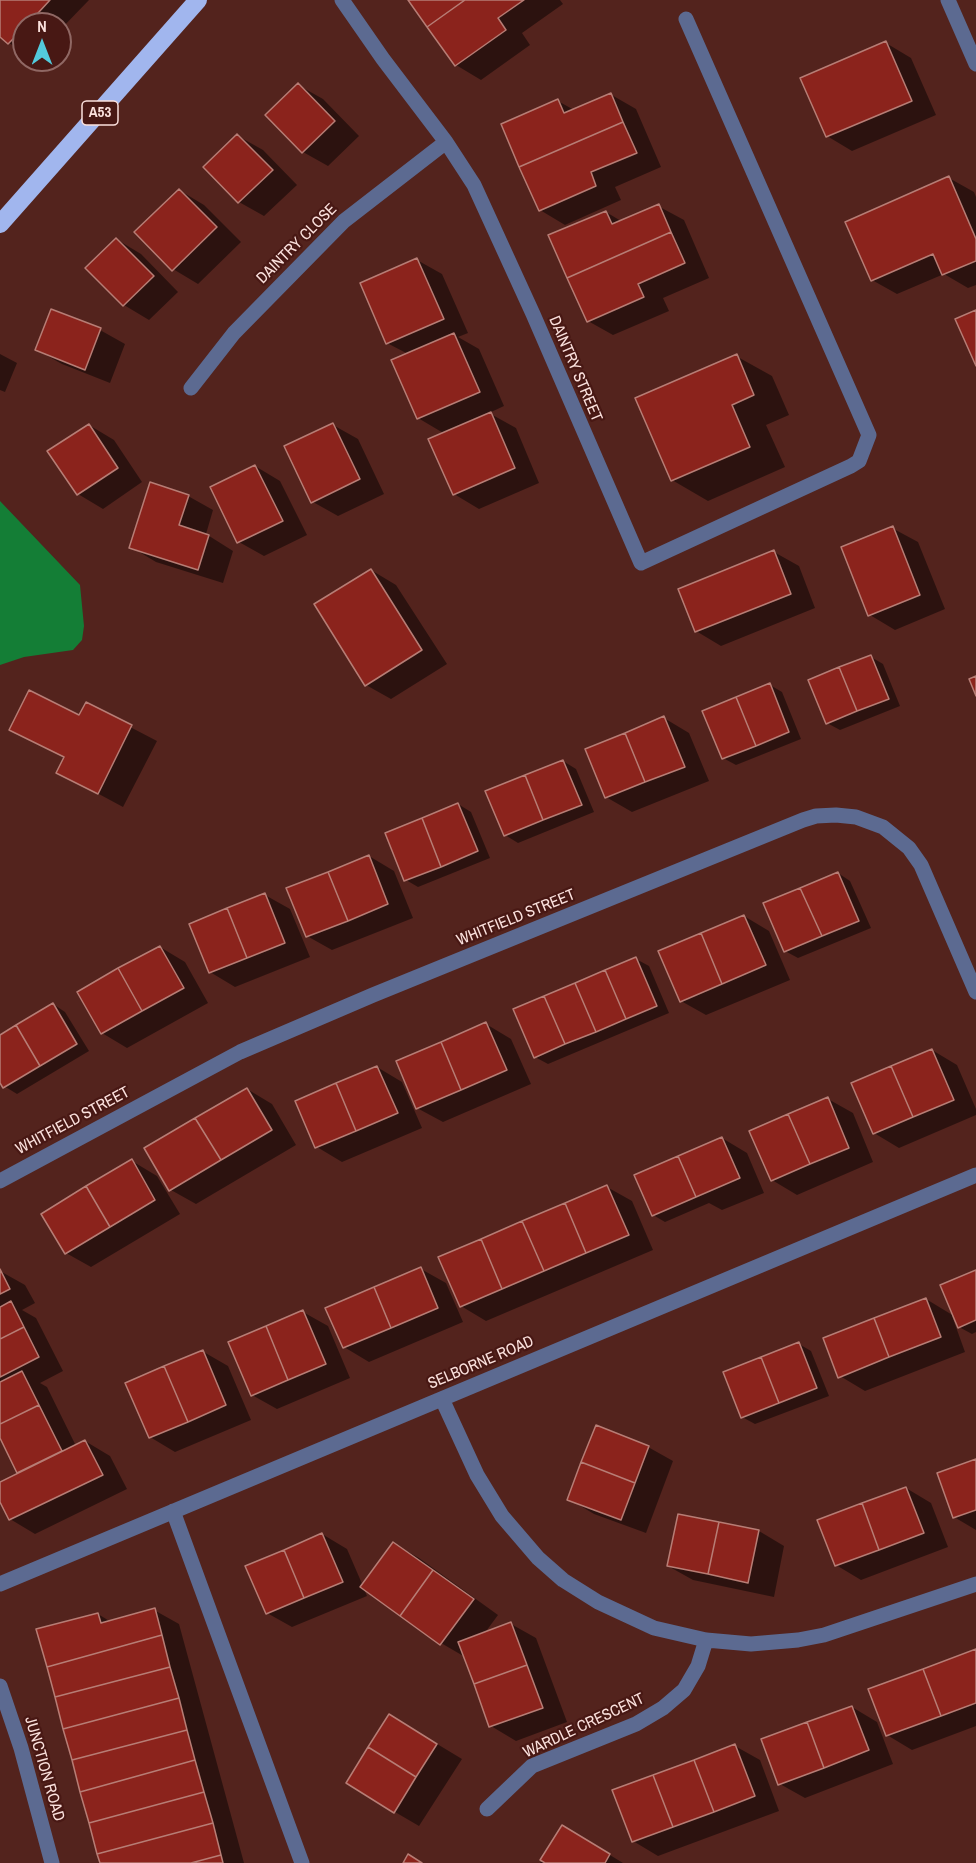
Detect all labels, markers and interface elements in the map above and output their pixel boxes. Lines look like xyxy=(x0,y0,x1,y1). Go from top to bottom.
north arrow xyxy=(12,12,72,72)
text: N xyxy=(37,15,47,37)
road number: A53 xyxy=(82,101,118,125)
street label: DAINTRY CLOSE xyxy=(253,200,341,288)
street label: DAINTRY STREET xyxy=(544,313,606,425)
street label: WHITFIELD STREET xyxy=(454,885,578,951)
street label: WHITFIELD STREET xyxy=(13,1083,133,1159)
street label: SELBORNE ROAD xyxy=(425,1332,537,1394)
street label: WARDLE CRESCENT xyxy=(520,1690,648,1762)
street label: JUNCTION ROAD xyxy=(20,1715,68,1823)

